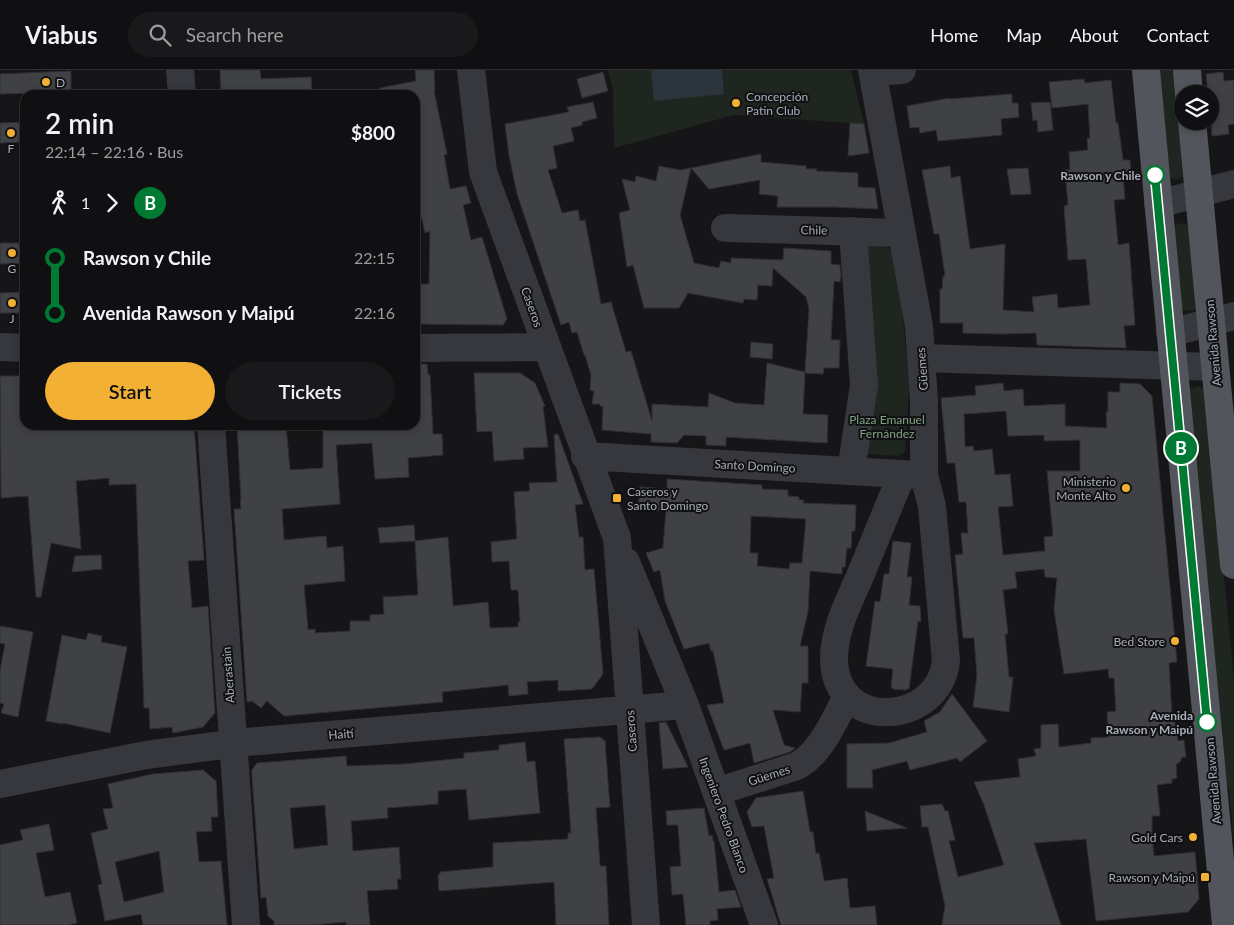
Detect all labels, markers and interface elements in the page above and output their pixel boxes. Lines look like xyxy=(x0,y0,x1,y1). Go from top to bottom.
search box xyxy=(128,12,478,57)
text: Viabus xyxy=(25,20,98,49)
icon: search xyxy=(146,21,174,49)
text: Search here xyxy=(186,23,284,46)
text: Home xyxy=(930,24,978,46)
text: Map xyxy=(1006,24,1042,46)
text: About xyxy=(1070,24,1119,46)
text: Contact xyxy=(1147,24,1209,46)
place label: D xyxy=(56,75,65,90)
marker: D xyxy=(40,76,52,88)
map controls xyxy=(1174,85,1219,130)
button: layers xyxy=(1174,85,1219,130)
place label: Concepción Patin Club xyxy=(746,89,808,118)
marker: Concepción Patin Club xyxy=(730,97,742,109)
text: 2 min xyxy=(45,106,114,140)
text: $800 xyxy=(351,121,395,144)
marker: F xyxy=(5,127,17,139)
place label: F xyxy=(8,141,15,156)
text: 22:14 – 22:16 · Bus xyxy=(45,142,183,161)
marker: Rawson y Chile xyxy=(1145,165,1165,185)
place label: Rawson y Chile xyxy=(1060,168,1142,183)
icon: walk xyxy=(45,189,73,217)
icon: forward xyxy=(98,189,126,217)
text: B xyxy=(144,192,156,214)
text: 1 xyxy=(81,193,90,212)
street label: Chile xyxy=(800,222,828,238)
text: Rawson y Chile xyxy=(83,246,211,269)
marker: G xyxy=(6,247,18,259)
text: 22:15 xyxy=(354,248,395,267)
place label: G xyxy=(8,261,17,276)
street label: Caseros xyxy=(518,285,546,329)
marker: J xyxy=(6,297,18,309)
street label: Avenida Rawson xyxy=(1202,299,1224,387)
text: Avenida Rawson y Maipú xyxy=(83,301,295,324)
text: 22:16 xyxy=(354,303,395,322)
place label: J xyxy=(9,311,15,326)
street label: Güemes xyxy=(913,347,931,391)
button: Start xyxy=(45,362,215,420)
button: Tickets xyxy=(225,362,395,420)
park label: Plaza Emanuel Fernández xyxy=(849,412,925,441)
line badge: B xyxy=(1165,432,1197,464)
text: B xyxy=(1175,437,1187,459)
street label: Santo Domingo xyxy=(714,456,796,476)
place label: Ministerio Monte Alto xyxy=(1056,474,1116,503)
marker: Ministerio Monte Alto xyxy=(1120,482,1132,494)
place label: Caseros y Santo Domingo xyxy=(627,484,709,513)
marker: Caseros y Santo Domingo xyxy=(611,492,623,504)
place label: Bed Store xyxy=(1113,634,1165,649)
marker: Bed Store xyxy=(1169,635,1181,647)
street label: Aberastain xyxy=(219,646,237,704)
place label: Avenida Rawson y Maipú xyxy=(1105,708,1193,737)
street label: Caseros xyxy=(622,710,640,752)
marker: Avenida Rawson y Maipú xyxy=(1197,712,1217,732)
street label: Haití xyxy=(328,725,355,743)
street label: Avenida Rawson xyxy=(1202,737,1224,825)
street label: Ingeniero Pedro Blanco xyxy=(696,755,752,875)
street label: Güemes xyxy=(746,761,792,789)
place label: Gold Cars xyxy=(1131,830,1183,845)
marker: Gold Cars xyxy=(1187,831,1199,843)
place label: Rawson y Maipú xyxy=(1109,870,1195,885)
marker: Rawson y Maipú xyxy=(1199,871,1211,883)

